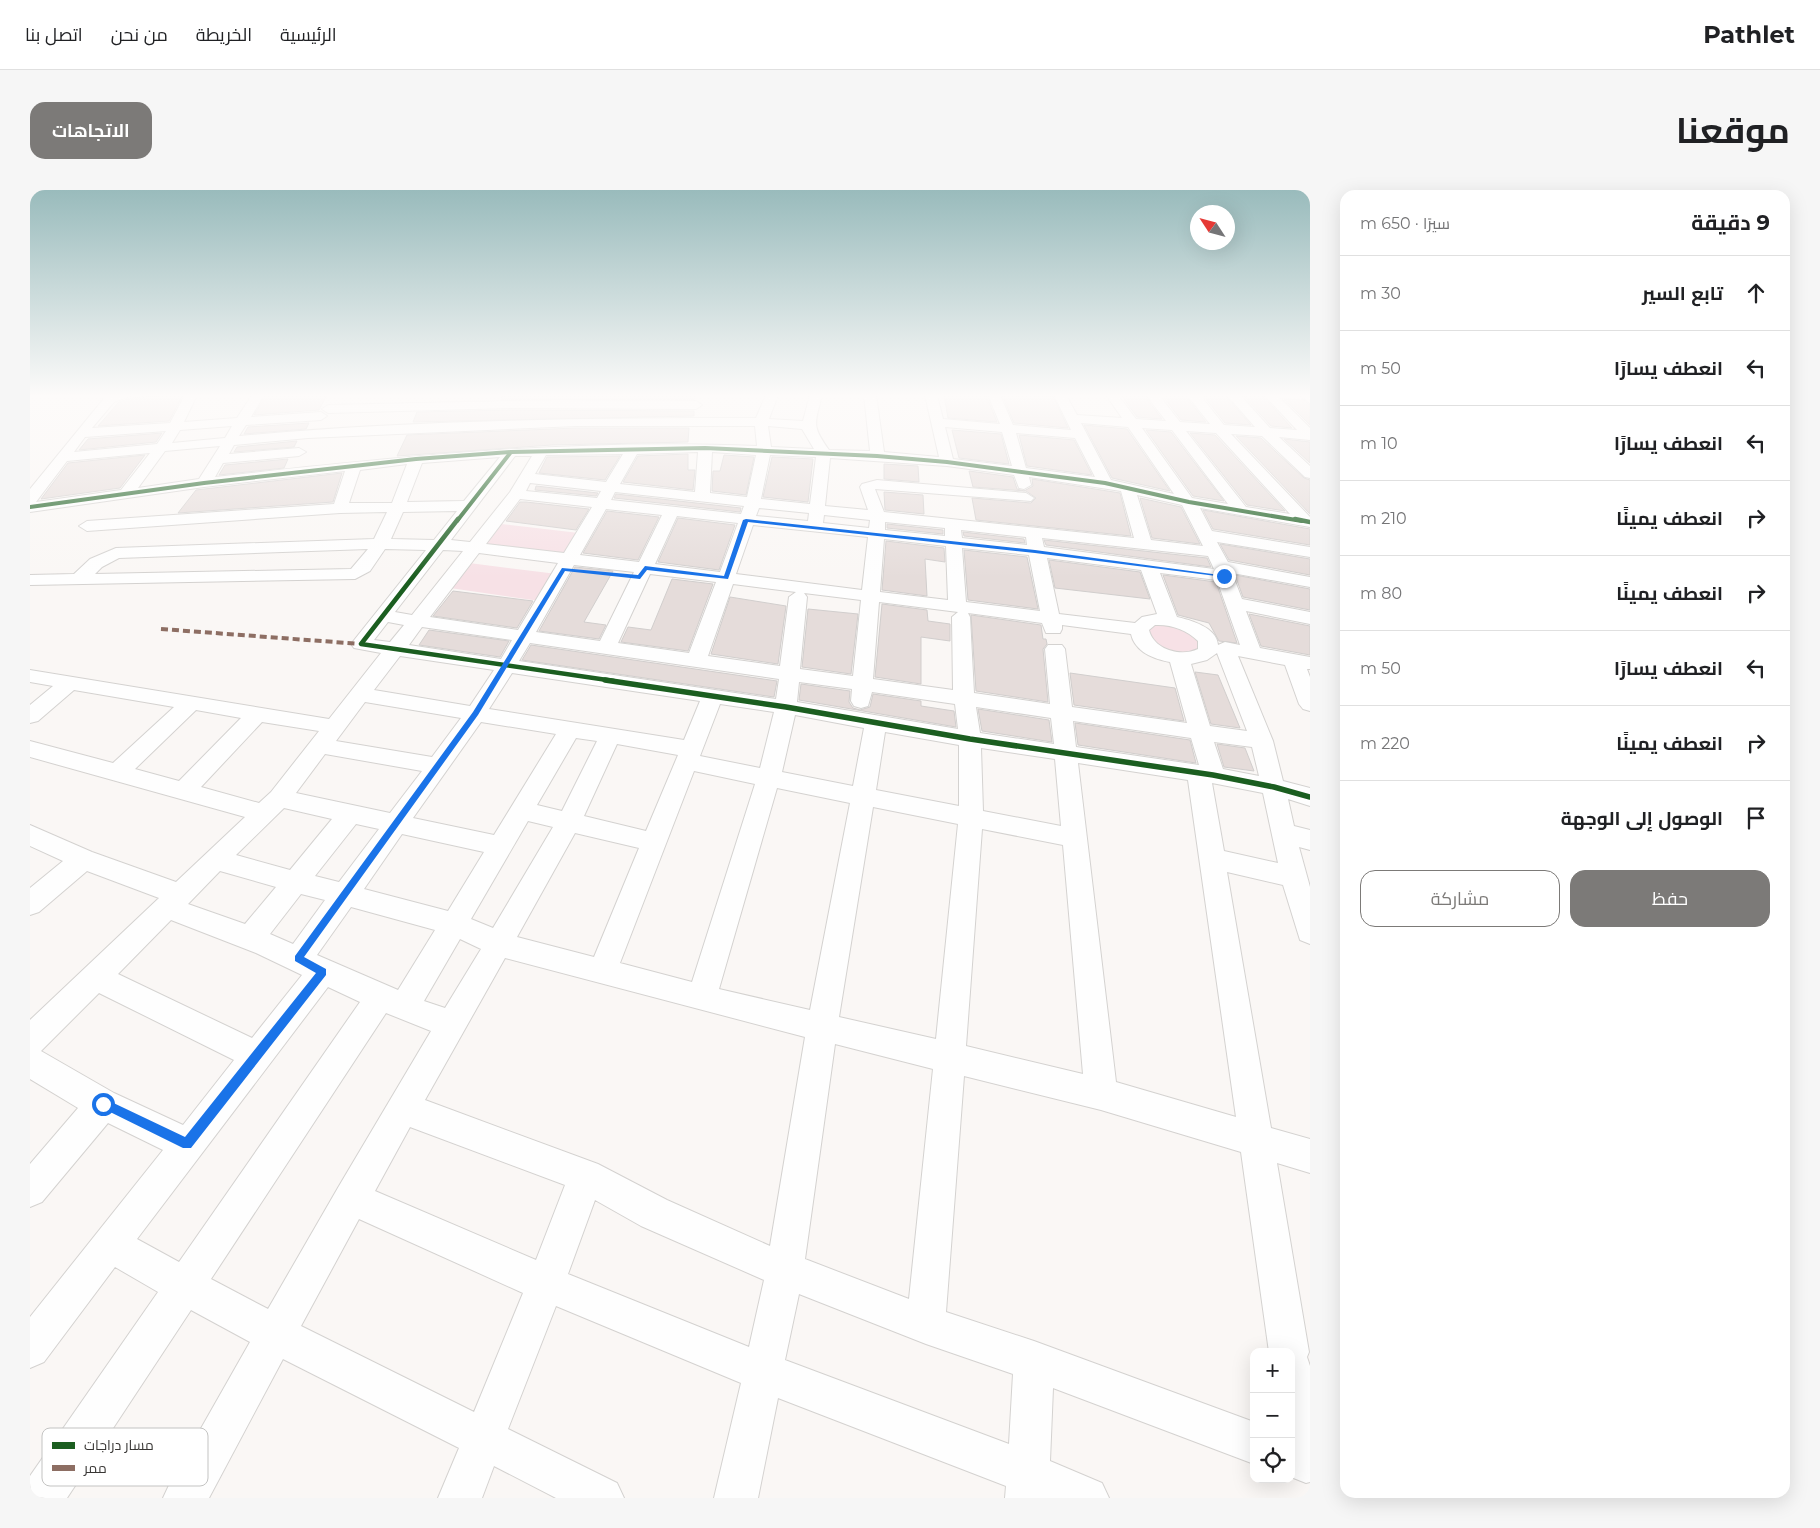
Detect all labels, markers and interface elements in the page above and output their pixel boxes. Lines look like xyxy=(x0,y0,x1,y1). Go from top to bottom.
text: Pathlet xyxy=(1703,20,1795,49)
text: اتصل بنا xyxy=(25,24,83,46)
text: من نحن xyxy=(111,24,168,46)
text: الخريطة xyxy=(196,24,252,46)
text: الرئيسية xyxy=(280,24,336,46)
button: الاتجاهات xyxy=(30,102,152,159)
text: موقعنا xyxy=(1676,109,1790,152)
north arrow xyxy=(1190,205,1235,250)
text: 9 دقيقة xyxy=(1691,210,1770,235)
text: سيرًا · 650 m xyxy=(1360,214,1450,233)
icon: ahead xyxy=(1742,279,1770,307)
text: تابع السير xyxy=(1642,282,1723,305)
text: 30 m xyxy=(1360,284,1401,303)
icon: left xyxy=(1742,354,1770,382)
text: انعطف يسارًا xyxy=(1614,357,1723,380)
text: 50 m xyxy=(1360,359,1401,378)
icon: left xyxy=(1742,429,1770,457)
text: انعطف يسارًا xyxy=(1614,432,1723,455)
text: 10 m xyxy=(1360,434,1398,453)
icon: right xyxy=(1742,504,1770,532)
text: انعطف يمينًا xyxy=(1616,507,1723,530)
text: 210 m xyxy=(1360,509,1407,528)
route end xyxy=(1213,565,1236,588)
icon: right xyxy=(1742,579,1770,607)
text: انعطف يمينًا xyxy=(1616,582,1723,605)
text: 80 m xyxy=(1360,584,1402,603)
icon: left xyxy=(1742,654,1770,682)
text: انعطف يسارًا xyxy=(1614,657,1723,680)
text: 50 m xyxy=(1360,659,1401,678)
icon: right xyxy=(1742,729,1770,757)
text: انعطف يمينًا xyxy=(1616,732,1723,755)
text: 220 m xyxy=(1360,734,1410,753)
icon: arrive xyxy=(1742,804,1770,832)
text: الوصول إلى الوجهة xyxy=(1561,807,1723,830)
button: مشاركة xyxy=(1360,870,1560,927)
button: حفظ xyxy=(1570,870,1770,927)
route start xyxy=(92,1093,115,1116)
map controls xyxy=(1250,1348,1295,1483)
button: + xyxy=(1250,1348,1295,1393)
button: − xyxy=(1250,1393,1295,1438)
legend xyxy=(42,1428,208,1486)
text: مسار دراجات xyxy=(84,1436,154,1454)
button: locate xyxy=(1250,1438,1295,1483)
text: ممر xyxy=(83,1459,107,1477)

